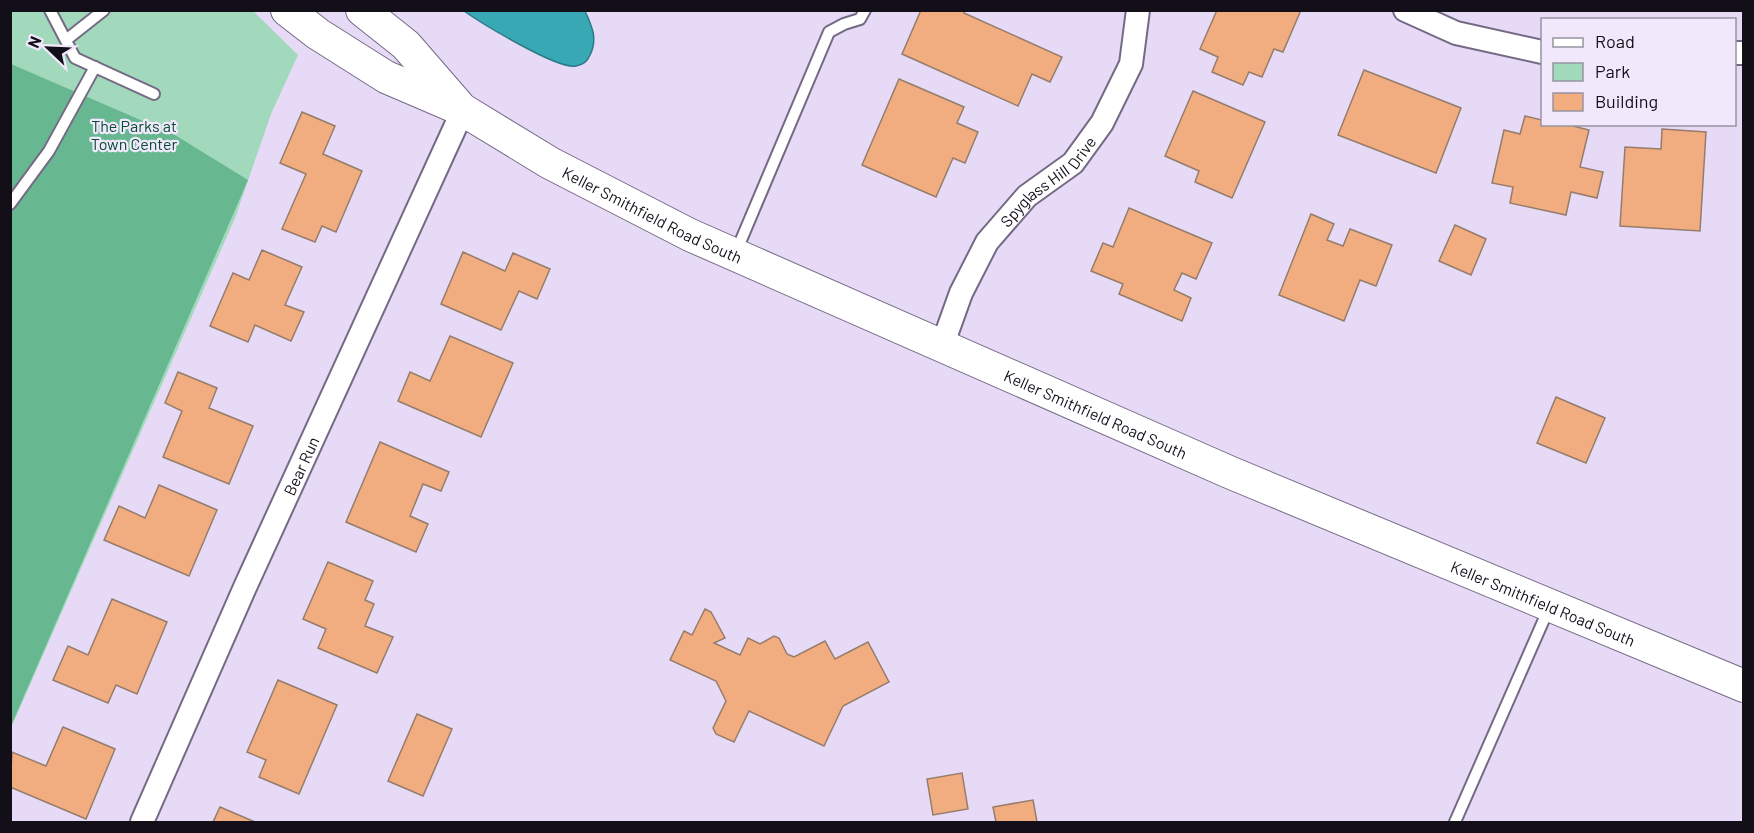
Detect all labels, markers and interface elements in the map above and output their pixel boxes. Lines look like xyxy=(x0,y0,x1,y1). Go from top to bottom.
north arrow xyxy=(18,18,78,78)
legend xyxy=(1541,18,1736,126)
text: Road xyxy=(1595,30,1635,52)
text: N xyxy=(23,33,45,51)
text: Park xyxy=(1595,60,1630,82)
text: Building xyxy=(1595,90,1658,112)
park label: The Parks at Town Center xyxy=(91,116,177,153)
street label: Spyglass Hill Drive xyxy=(996,132,1099,230)
street label: Keller Smithfield Road South xyxy=(560,162,745,266)
street label: Keller Smithfield Road South xyxy=(1001,365,1190,462)
street label: Bear Run xyxy=(279,433,322,498)
street label: Keller Smithfield Road South xyxy=(1448,556,1638,649)

